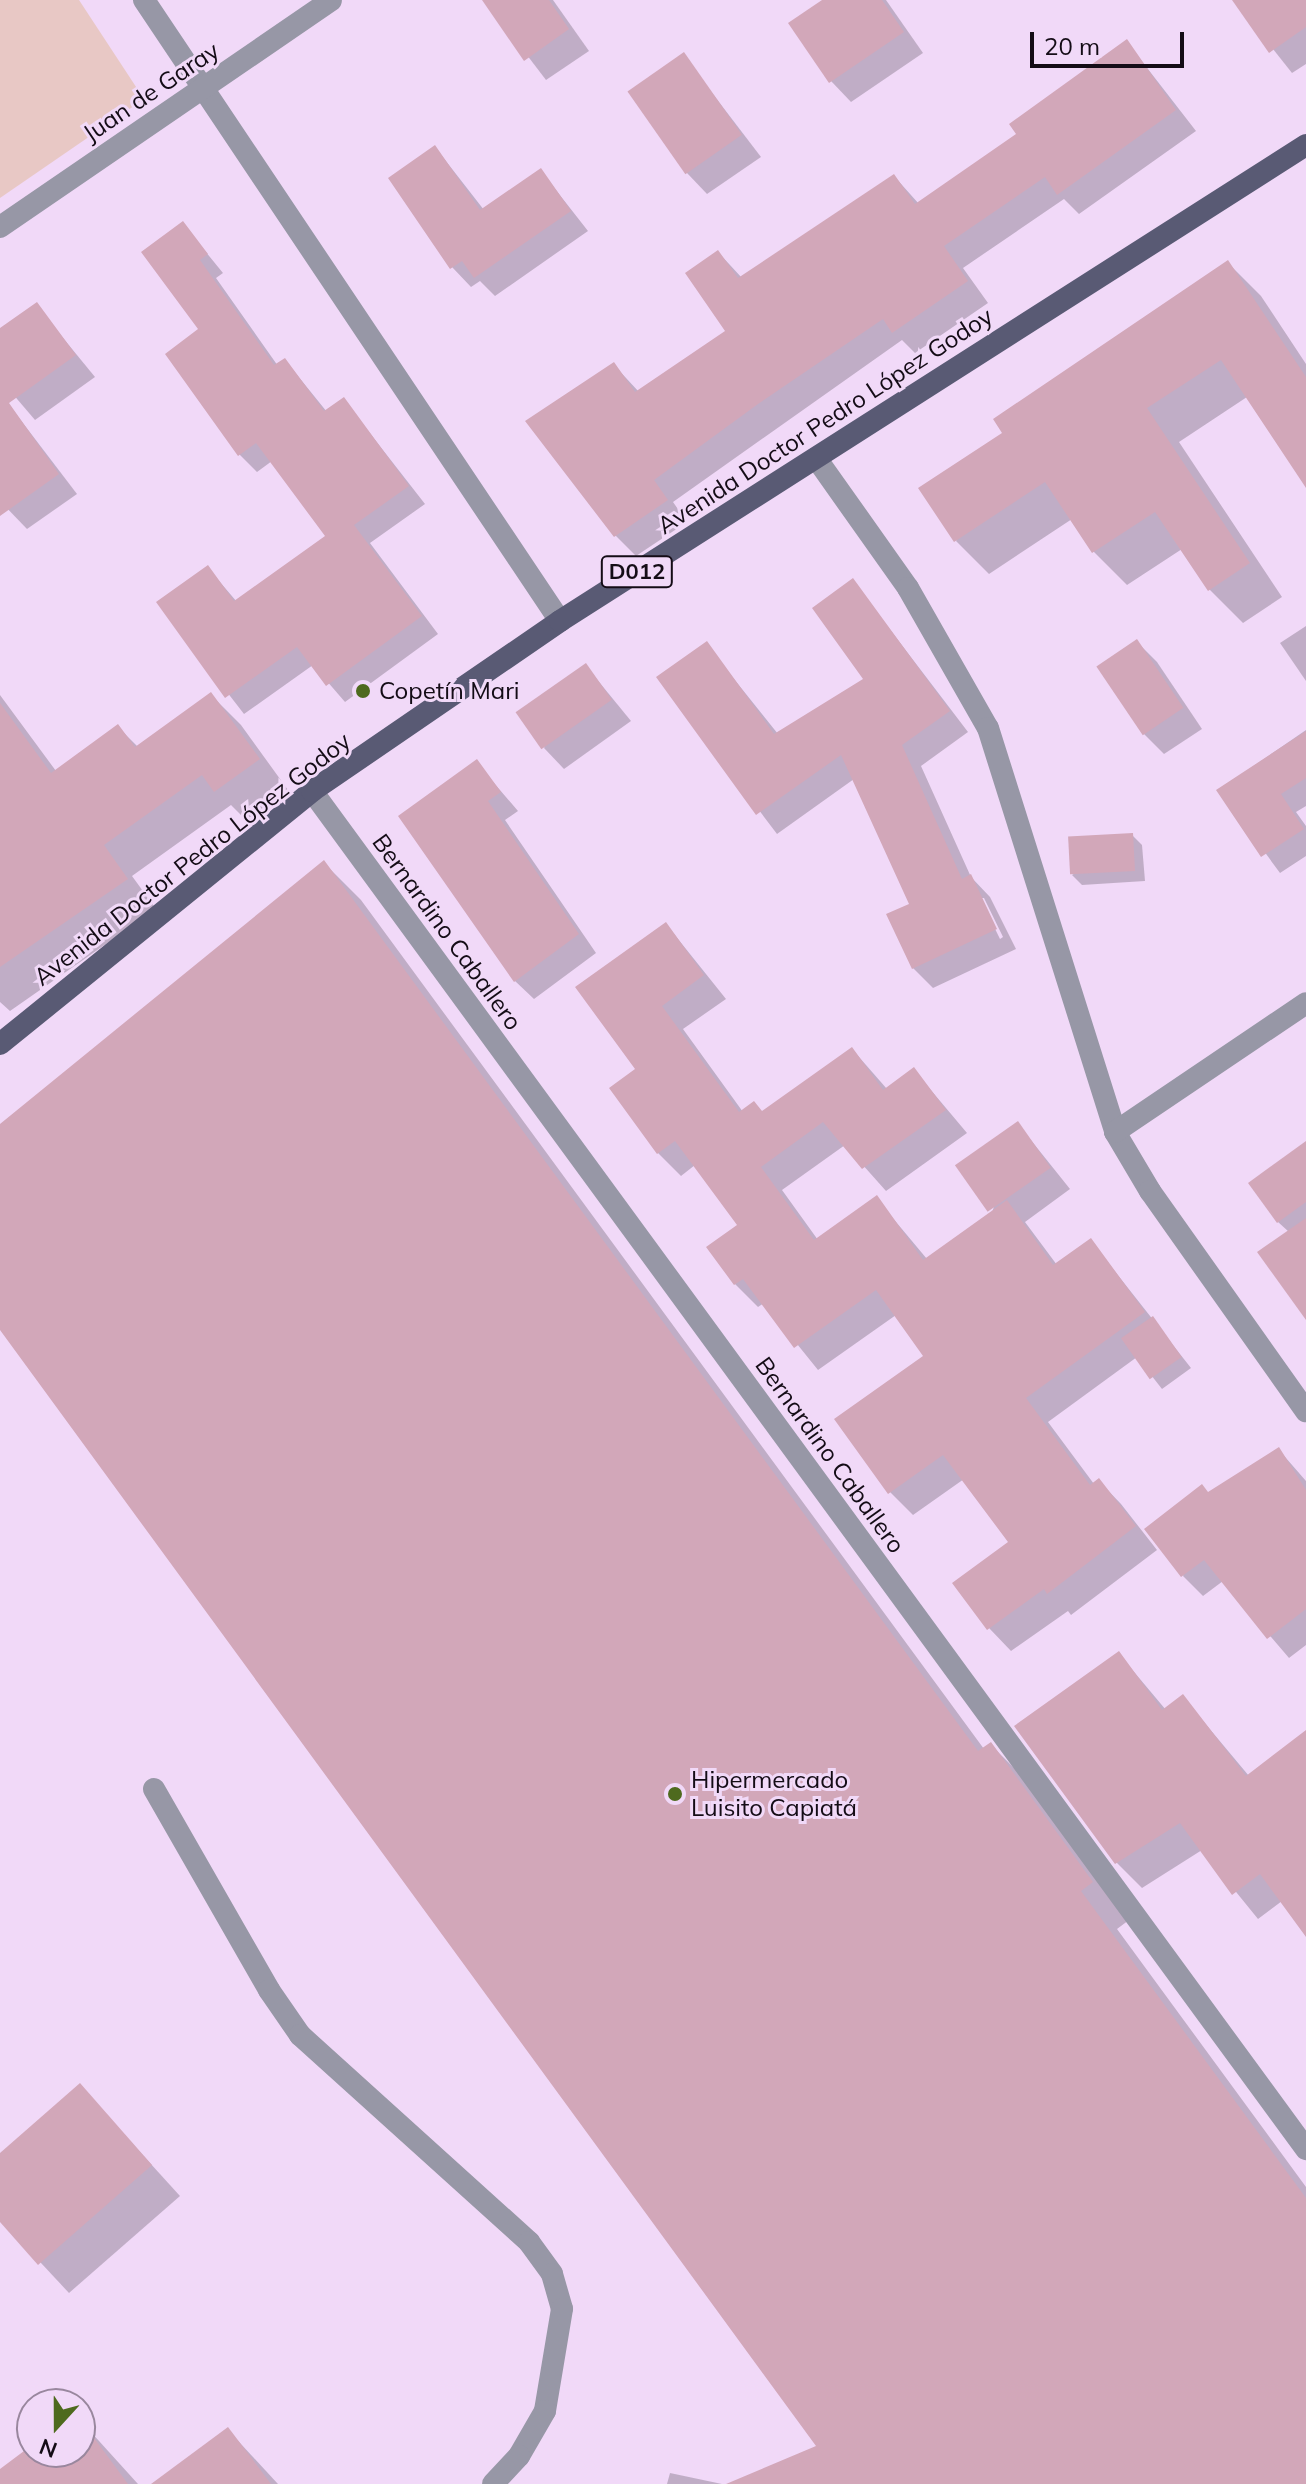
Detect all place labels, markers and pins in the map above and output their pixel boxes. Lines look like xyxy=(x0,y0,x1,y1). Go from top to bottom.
place label: Copetín Mari xyxy=(379,677,520,705)
marker: Copetín Mari xyxy=(354,682,372,700)
place label: Hipermercado Luisito Capiatá xyxy=(691,1766,857,1822)
marker: Hipermercado Luisito Capiatá xyxy=(666,1785,684,1803)

